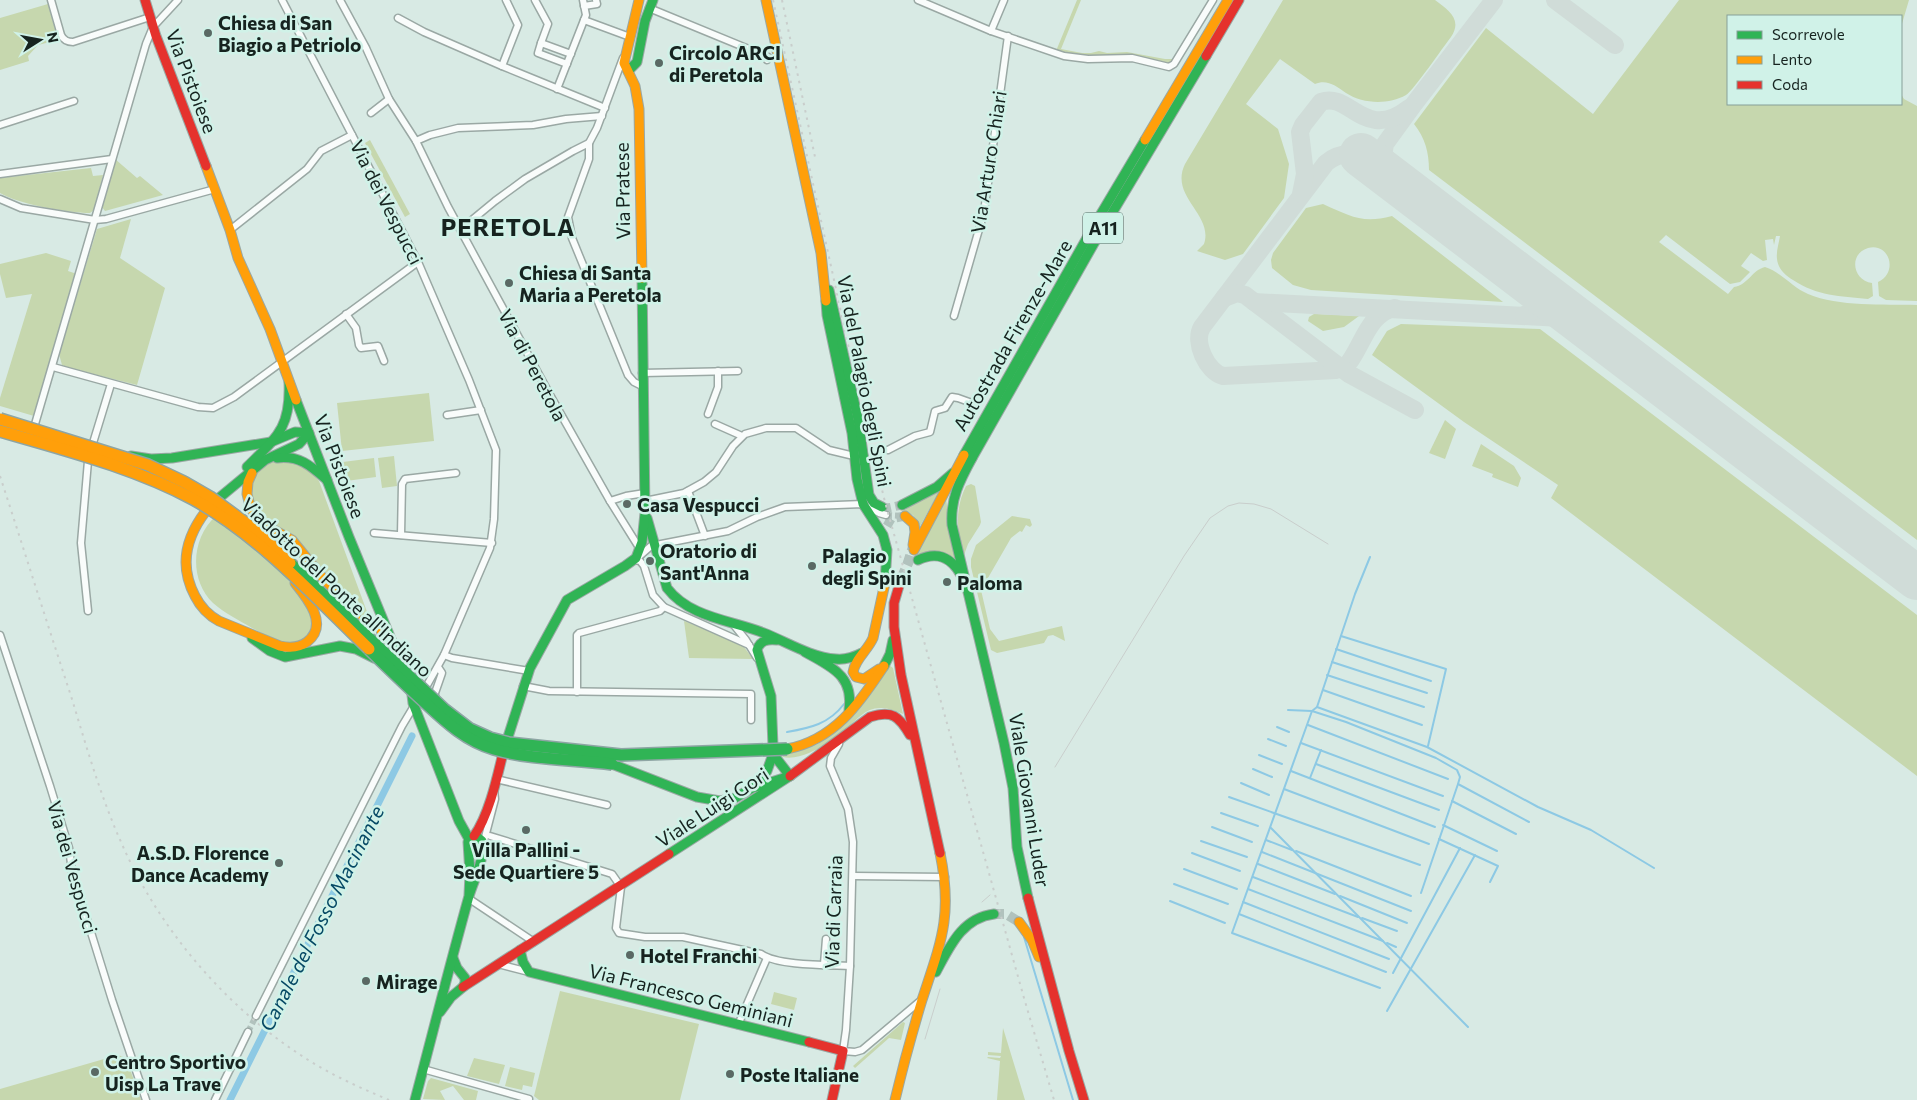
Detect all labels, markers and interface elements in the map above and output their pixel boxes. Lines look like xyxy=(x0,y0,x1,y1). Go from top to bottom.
place label: Chiesa di San Biagio a Petriolo xyxy=(218,11,361,56)
north arrow xyxy=(15,15,65,65)
legend xyxy=(1727,15,1902,105)
text: Scorrevole xyxy=(1772,25,1845,43)
street label: Via Pistoiese xyxy=(162,26,222,136)
marker: Chiesa di San Biagio a Petriolo xyxy=(202,27,214,39)
text: N xyxy=(44,31,63,44)
place label: Circolo ARCI di Peretola xyxy=(669,41,781,86)
text: Lento xyxy=(1772,50,1812,68)
marker: Circolo ARCI di Peretola xyxy=(653,57,665,69)
text: Coda xyxy=(1772,75,1808,93)
street label: Via Arturo Chiari xyxy=(965,89,1011,235)
street label: Via dei Vespucci xyxy=(346,136,428,268)
street label: Via Pratese xyxy=(610,142,634,240)
district label: PERETOLA xyxy=(441,212,575,241)
road number: A11 xyxy=(1083,212,1123,244)
street label: Autostrada Firenze-Mare xyxy=(948,235,1076,435)
place label: Chiesa di Santa Maria a Peretola xyxy=(519,261,662,306)
street label: Via del Palagio degli Spini xyxy=(833,273,897,489)
marker: Chiesa di Santa Maria a Peretola xyxy=(503,277,515,289)
street label: Via di Peretola xyxy=(494,305,572,425)
street label: Via Pistoiese xyxy=(310,411,370,521)
street label: Viadotto del Ponte all'Indiano xyxy=(237,492,437,682)
place label: Casa Vespucci xyxy=(637,493,759,516)
marker: Casa Vespucci xyxy=(621,498,633,510)
place label: Oratorio di Sant'Anna xyxy=(660,539,757,584)
place label: Palagio degli Spini xyxy=(822,544,912,589)
marker: Oratorio di Sant'Anna xyxy=(644,555,656,567)
marker: Palagio degli Spini xyxy=(806,560,818,572)
place label: Paloma xyxy=(957,571,1022,594)
marker: Paloma xyxy=(941,576,953,588)
street label: Viale Giovanni Luder xyxy=(1005,711,1055,889)
street label: Viale Luigi Gori xyxy=(652,762,772,852)
street label: Via dei Vespucci xyxy=(43,798,103,936)
water label: Canale del Fosso Macinante xyxy=(254,801,389,1035)
marker: Villa Pallini - Sede Quartiere 5 xyxy=(520,824,532,836)
place label: Villa Pallini - Sede Quartiere 5 xyxy=(453,838,599,883)
place label: A.S.D. Florence Dance Academy xyxy=(131,841,270,886)
street label: Via di Carraia xyxy=(820,855,846,969)
marker: A.S.D. Florence Dance Academy xyxy=(273,857,285,869)
place label: Hotel Franchi xyxy=(640,944,757,967)
marker: Hotel Franchi xyxy=(624,949,636,961)
street label: Via Francesco Geminiani xyxy=(586,958,796,1032)
place label: Mirage xyxy=(376,970,438,993)
marker: Mirage xyxy=(360,975,372,987)
place label: Centro Sportivo Uisp La Trave xyxy=(105,1050,246,1095)
place label: Poste Italiane xyxy=(740,1063,859,1086)
marker: Centro Sportivo Uisp La Trave xyxy=(89,1066,101,1078)
marker: Poste Italiane xyxy=(724,1068,736,1080)

